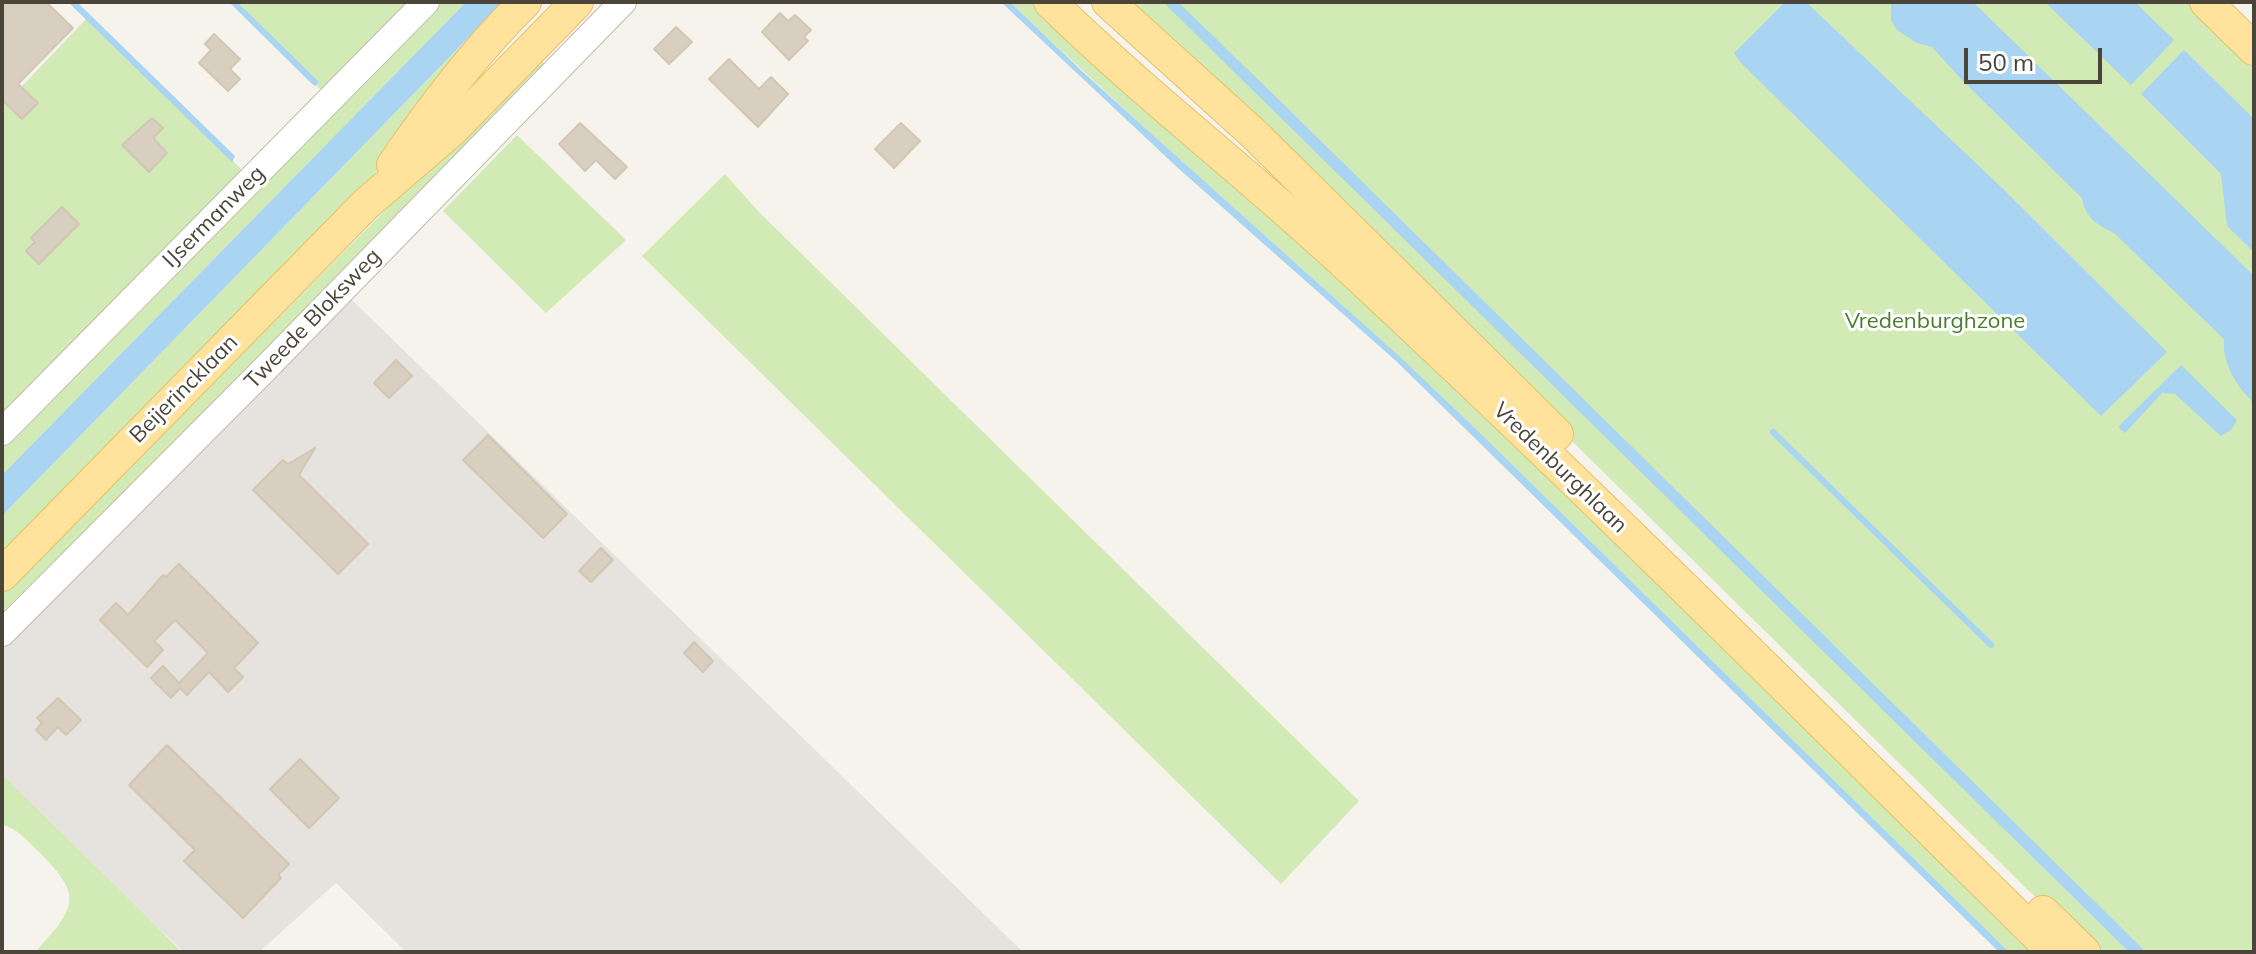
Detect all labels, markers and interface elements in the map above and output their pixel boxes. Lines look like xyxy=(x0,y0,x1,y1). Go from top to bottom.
scale bar xyxy=(1968,32,2106,82)
text: 50 m xyxy=(1978,47,2034,77)
street label: IJsermanweg xyxy=(158,161,270,273)
street label: Tweede Bloksweg xyxy=(239,244,387,394)
park label: Vredenburghzone xyxy=(1845,308,2025,334)
street label: Beijerincklaan xyxy=(124,329,244,449)
street label: Vredenburghlaan xyxy=(1487,397,1633,539)

